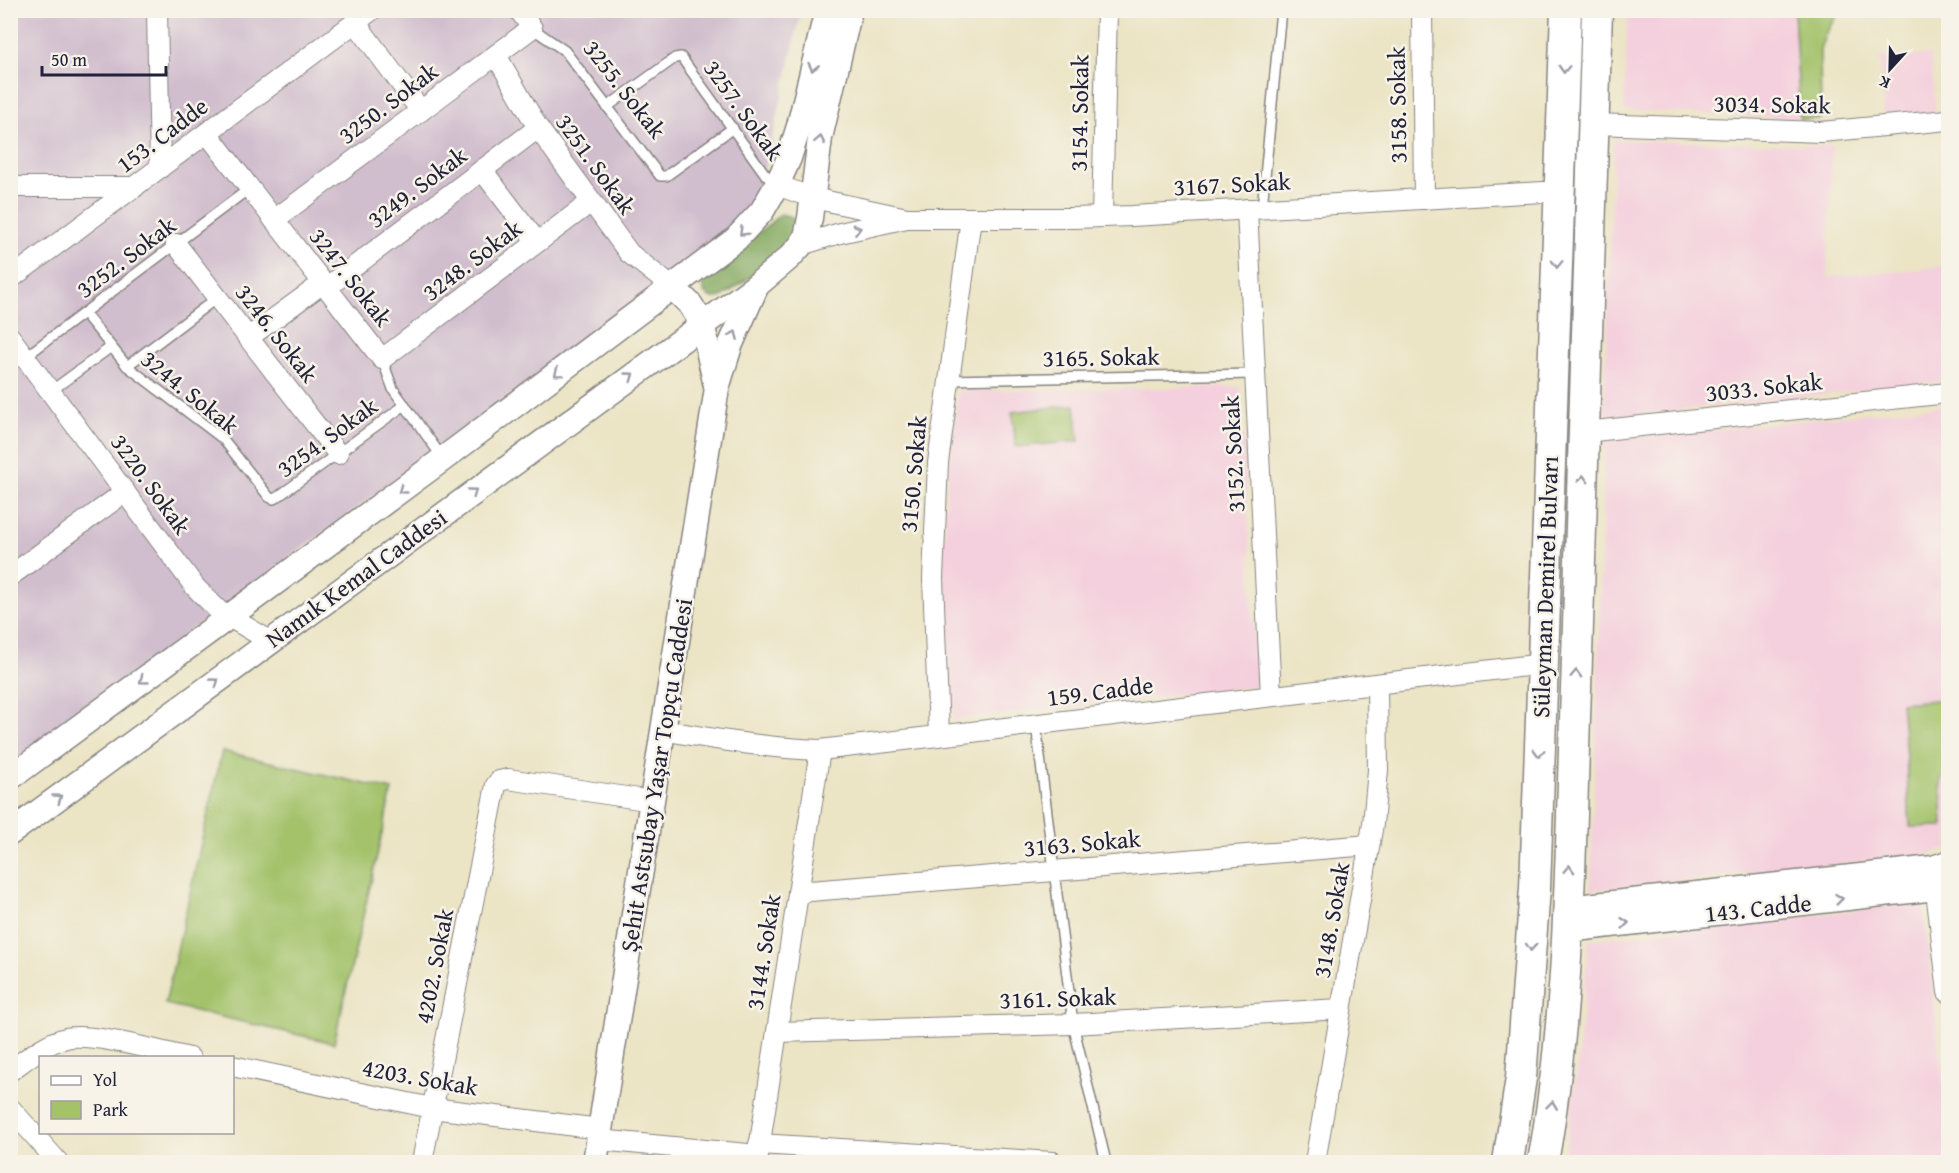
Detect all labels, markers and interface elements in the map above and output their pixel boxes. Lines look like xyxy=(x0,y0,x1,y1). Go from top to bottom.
street label: 3255. Sokak xyxy=(575,32,675,147)
scale bar xyxy=(42,39,166,77)
north arrow xyxy=(1860,39,1920,99)
street label: 3158. Sokak xyxy=(1378,45,1416,164)
text: 50 m xyxy=(51,46,87,73)
street label: 3257. Sokak xyxy=(695,52,793,168)
street label: 3250. Sokak xyxy=(331,53,446,152)
street label: 3154. Sokak xyxy=(1060,53,1098,172)
one-way arrow xyxy=(808,62,821,72)
one-way arrow xyxy=(1558,64,1570,73)
text: K xyxy=(1874,70,1894,96)
street label: 3034. Sokak xyxy=(1713,85,1832,123)
street label: 153. Cadde xyxy=(109,89,215,181)
street label: 3251. Sokak xyxy=(547,106,645,222)
one-way arrow xyxy=(813,135,826,145)
street label: 3249. Sokak xyxy=(360,137,475,236)
street label: 3167. Sokak xyxy=(1173,163,1292,205)
street label: 3252. Sokak xyxy=(69,207,184,306)
street label: 3248. Sokak xyxy=(415,210,530,309)
street label: 3247. Sokak xyxy=(301,220,401,335)
one-way arrow xyxy=(852,223,862,236)
one-way arrow xyxy=(739,225,749,236)
one-way arrow xyxy=(1551,259,1563,268)
street label: 3246. Sokak xyxy=(227,276,327,391)
one-way arrow xyxy=(727,331,739,342)
street label: 3165. Sokak xyxy=(1042,338,1161,376)
street label: 3244. Sokak xyxy=(134,342,247,443)
street label: 3033. Sokak xyxy=(1704,363,1825,411)
one-way arrow xyxy=(554,366,565,377)
one-way arrow xyxy=(623,372,634,383)
street label: 3254. Sokak xyxy=(269,388,385,486)
street label: 3152. Sokak xyxy=(1212,394,1254,513)
street label: 3150. Sokak xyxy=(890,413,936,534)
street label: 3220. Sokak xyxy=(102,426,200,542)
street label: Süleyman Demirel Bulvarı xyxy=(1523,455,1567,719)
one-way arrow xyxy=(1577,474,1590,483)
one-way arrow xyxy=(397,482,408,493)
one-way arrow xyxy=(466,488,477,499)
street label: Namık Kemal Caddesi xyxy=(258,500,454,656)
street label: Şehit Astsubay Yaşar Topçu Caddesi xyxy=(611,595,701,954)
street label: 159. Cadde xyxy=(1045,667,1155,715)
one-way arrow xyxy=(1570,669,1583,678)
one-way arrow xyxy=(139,673,150,684)
one-way arrow xyxy=(208,678,219,689)
one-way arrow xyxy=(1533,748,1546,757)
one-way arrow xyxy=(51,794,62,805)
street label: 3163. Sokak xyxy=(1022,820,1143,866)
street label: 3148. Sokak xyxy=(1304,859,1359,981)
one-way arrow xyxy=(1563,864,1576,873)
street label: 143. Cadde xyxy=(1703,885,1813,931)
street label: 3144. Sokak xyxy=(737,891,790,1013)
one-way arrow xyxy=(1835,893,1844,906)
street label: 4202. Sokak xyxy=(406,904,462,1027)
one-way arrow xyxy=(1620,917,1629,930)
one-way arrow xyxy=(1525,943,1538,952)
street label: 3161. Sokak xyxy=(999,978,1118,1018)
street label: 4203. Sokak xyxy=(359,1050,481,1105)
legend xyxy=(39,1056,234,1134)
text: Yol xyxy=(93,1066,117,1093)
text: Park xyxy=(93,1096,129,1123)
one-way arrow xyxy=(1546,1100,1558,1109)

